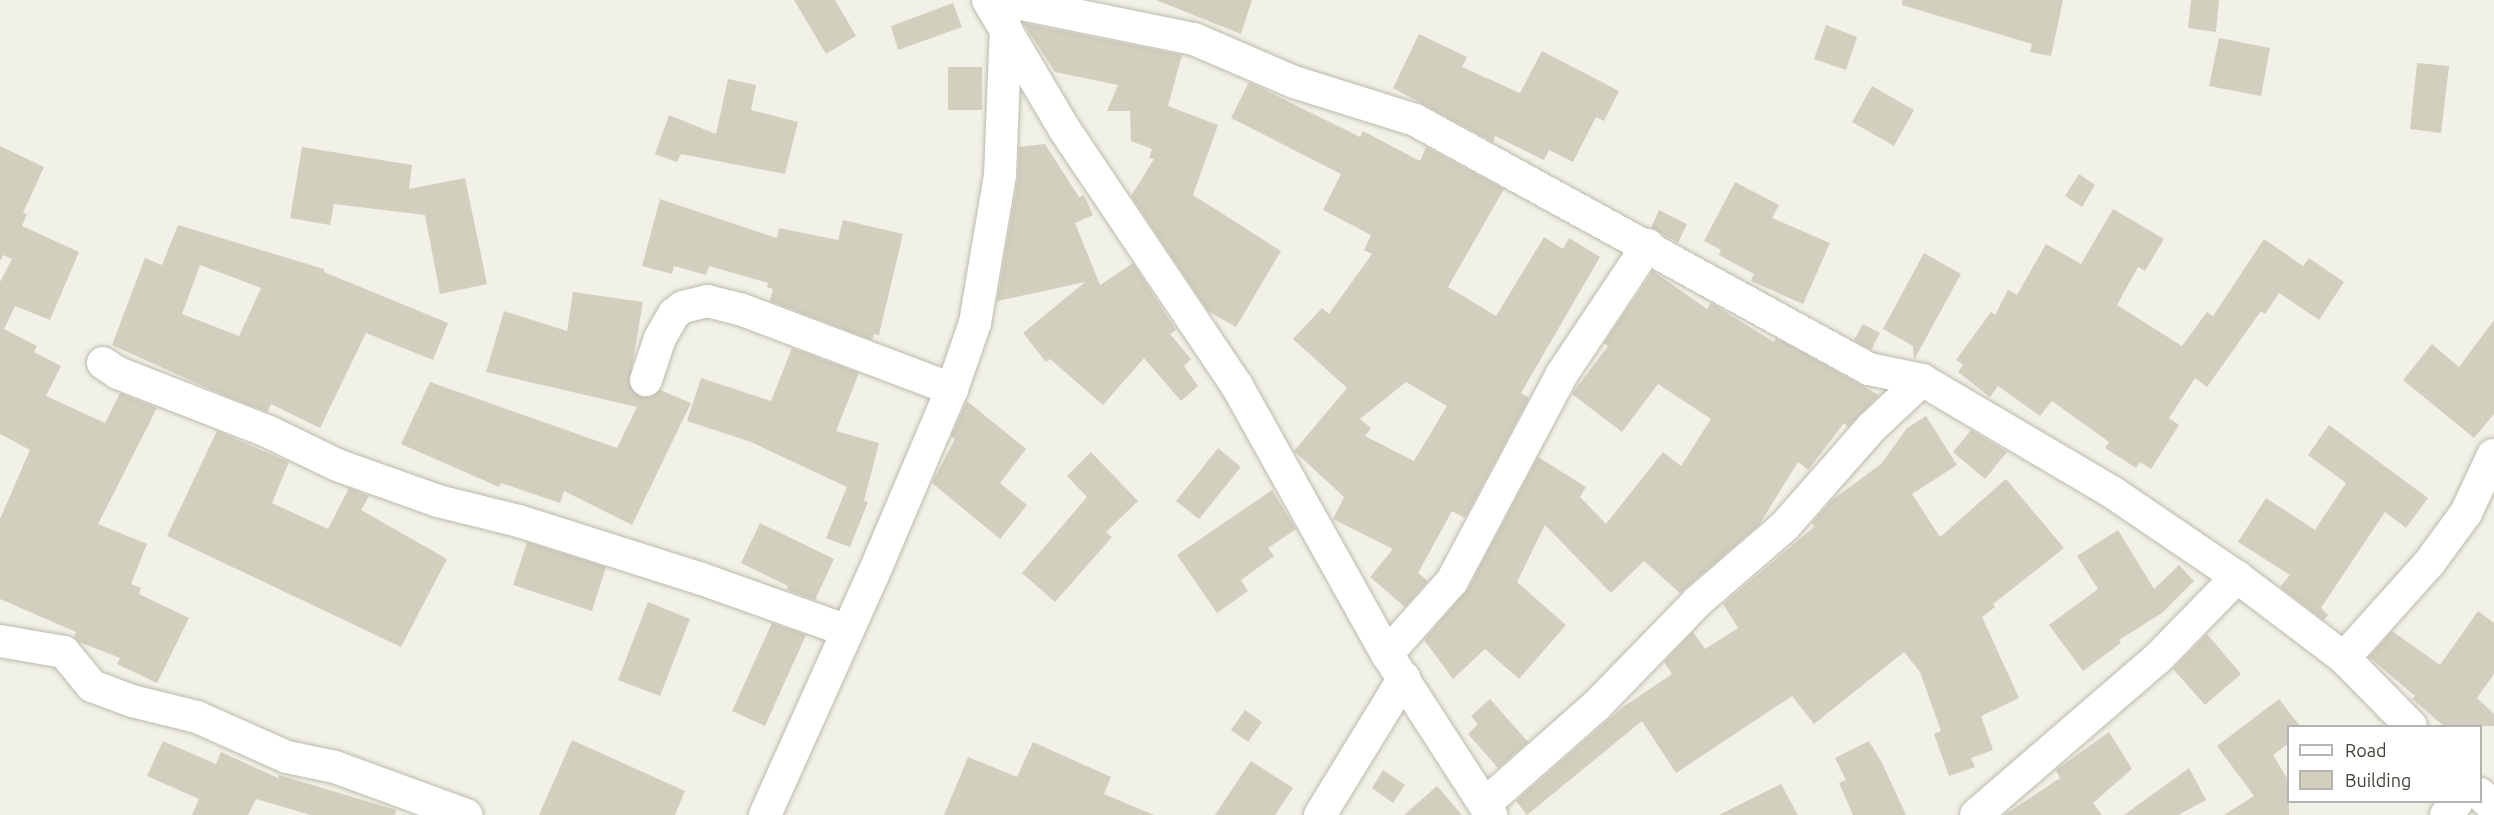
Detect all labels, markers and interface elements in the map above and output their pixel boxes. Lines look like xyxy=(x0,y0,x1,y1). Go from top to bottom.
legend xyxy=(2287,725,2482,803)
text: Road xyxy=(2345,740,2387,760)
text: Building xyxy=(2345,770,2411,790)

